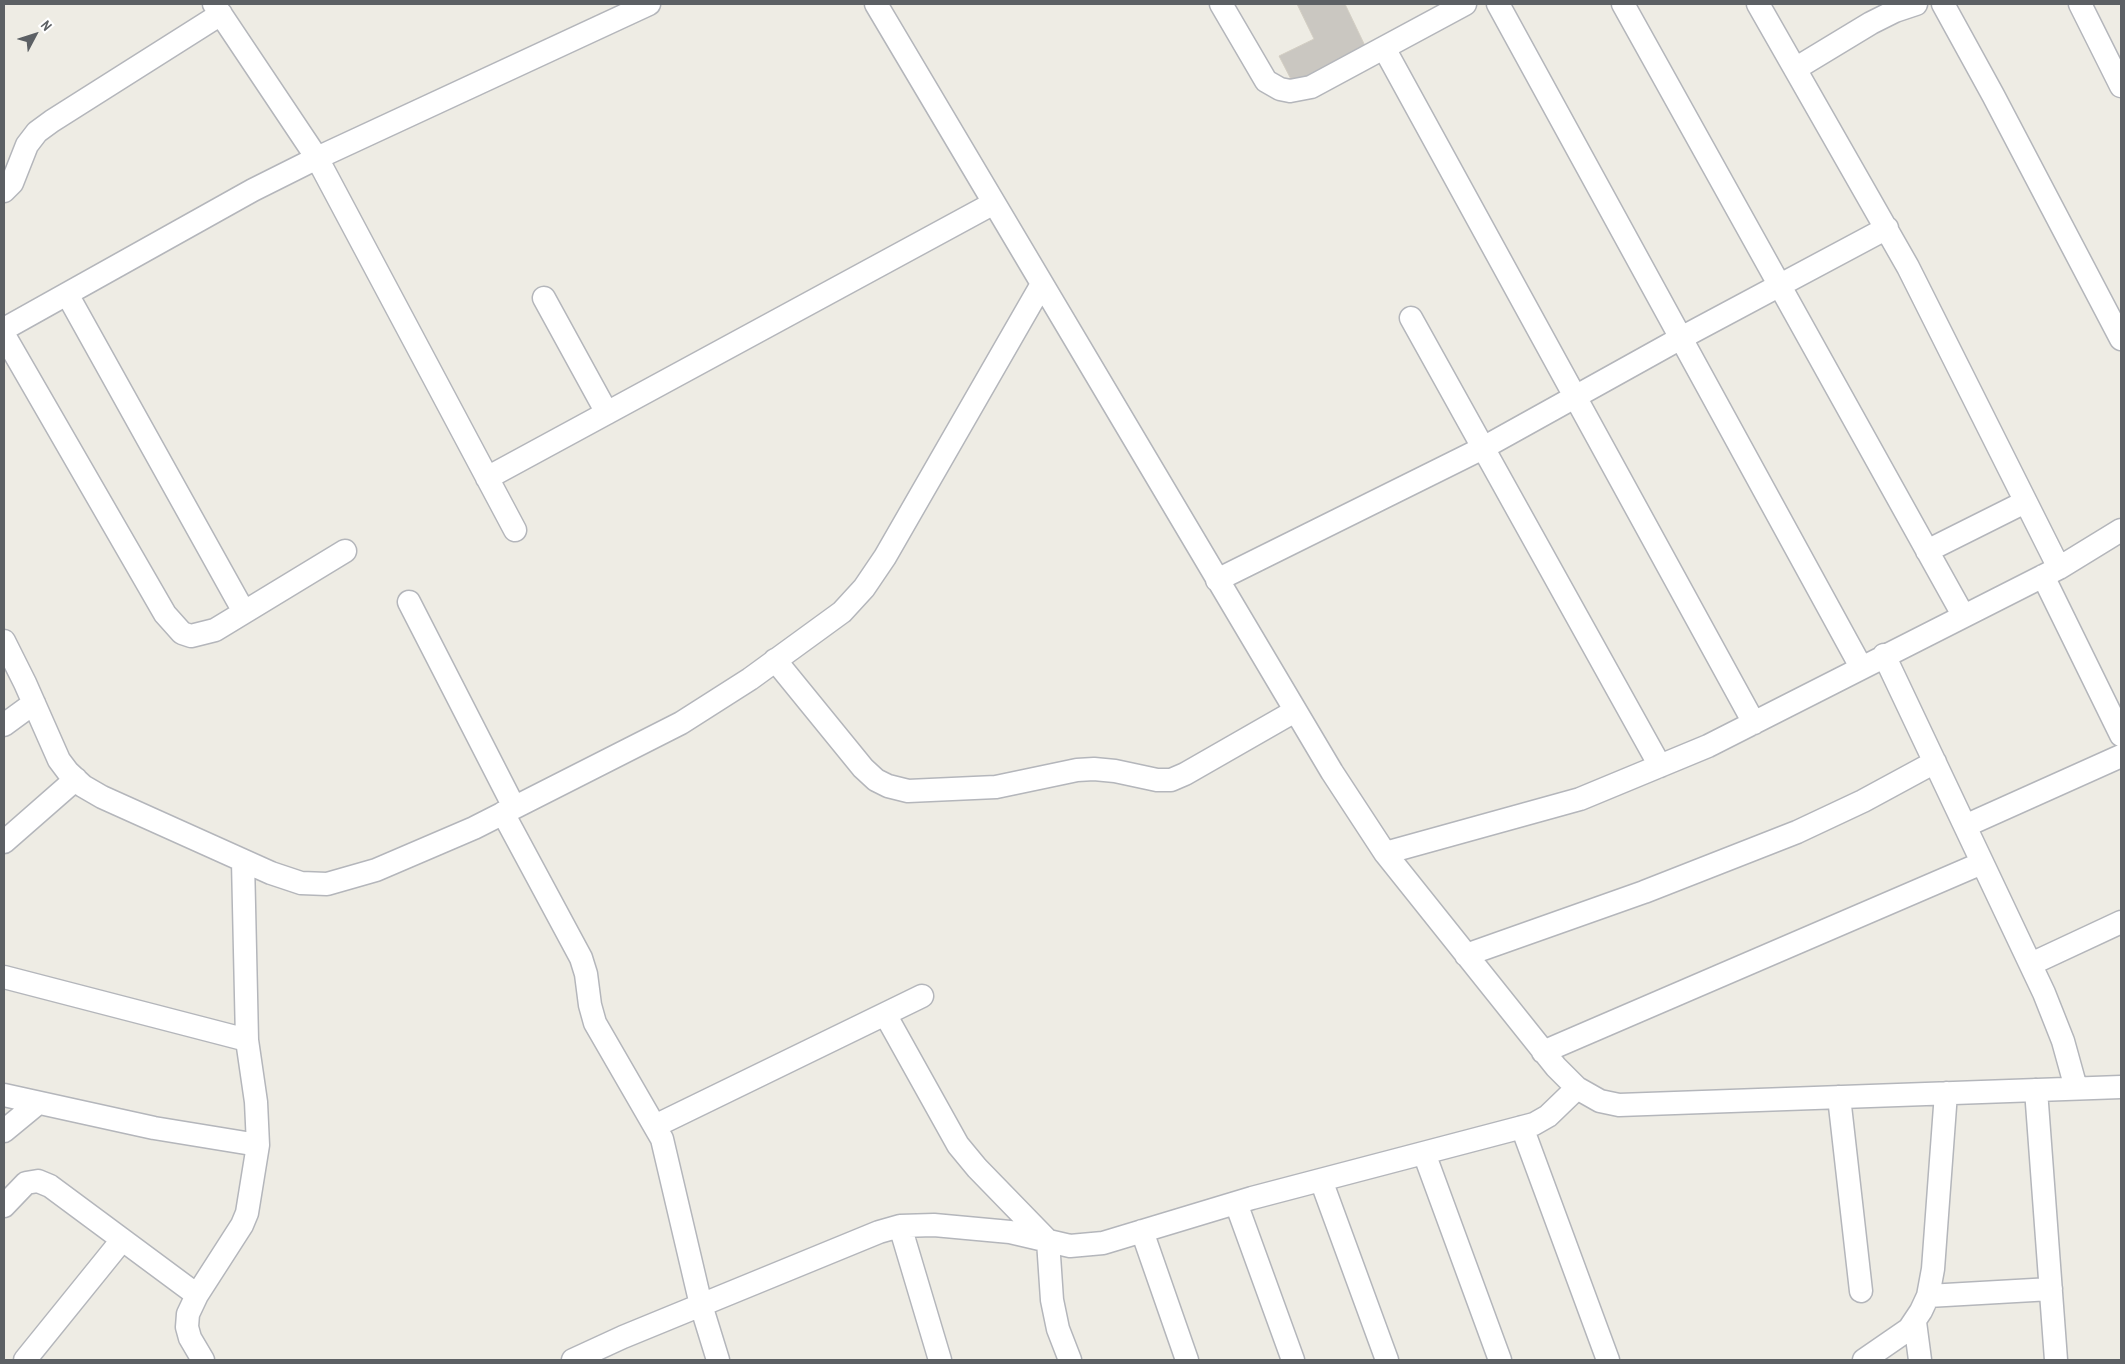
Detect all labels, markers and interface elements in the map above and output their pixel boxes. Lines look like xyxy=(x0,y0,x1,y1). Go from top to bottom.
north arrow xyxy=(10,10,60,60)
text: N xyxy=(37,16,56,34)

